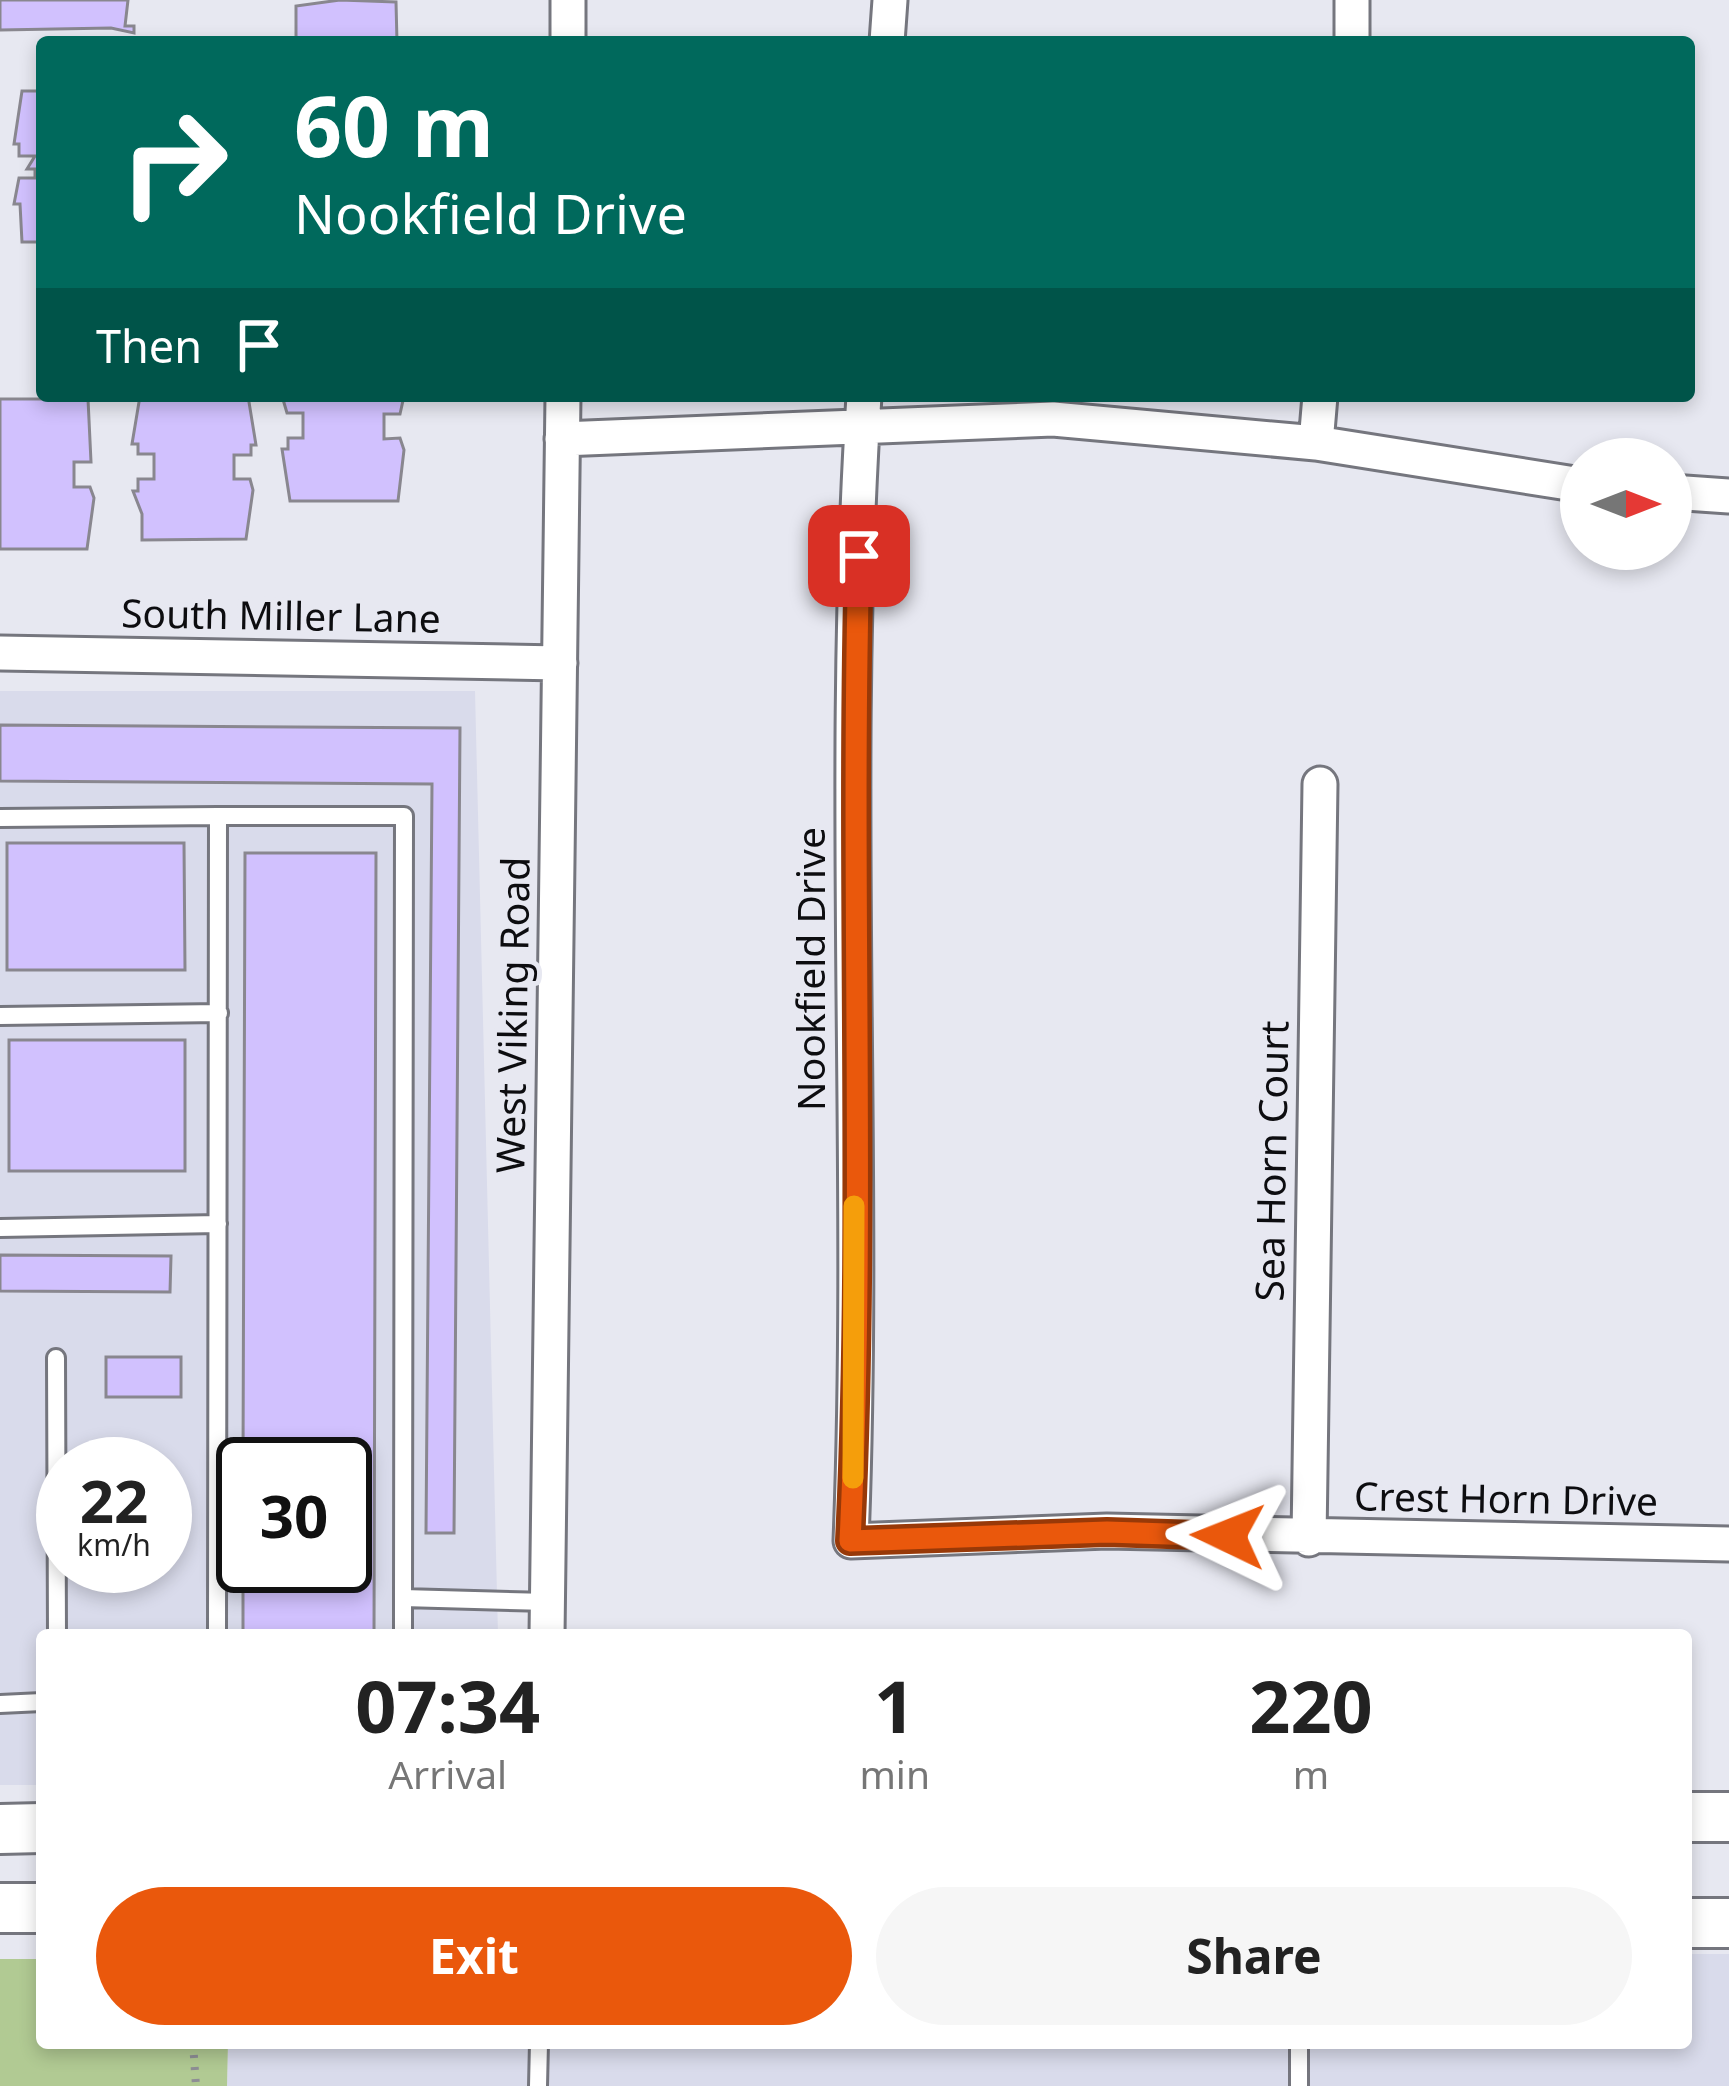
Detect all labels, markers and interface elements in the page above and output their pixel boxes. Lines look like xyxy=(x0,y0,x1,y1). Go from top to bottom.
text: 60 m xyxy=(294,67,494,182)
icon: right xyxy=(96,84,252,240)
text: Nookfield Drive xyxy=(294,176,687,250)
icon: arrive xyxy=(226,312,292,378)
text: Then xyxy=(96,315,202,376)
north arrow xyxy=(1560,438,1692,570)
map controls xyxy=(1560,438,1692,570)
pin xyxy=(808,505,910,607)
icon: arrive xyxy=(826,523,892,589)
street label: South Miller Lane xyxy=(121,585,441,644)
street label: Nookfield Drive xyxy=(783,827,836,1111)
street label: West Viking Road xyxy=(482,856,541,1174)
street label: Sea Horn Court xyxy=(1242,1020,1299,1302)
speed limit sign: 30 xyxy=(216,1437,372,1593)
text: 22 xyxy=(80,1459,148,1541)
street label: Crest Horn Drive xyxy=(1354,1468,1659,1527)
position arrow xyxy=(1165,1473,1291,1599)
text: km/h xyxy=(77,1524,151,1565)
text: 07:34 xyxy=(355,1656,540,1754)
text: 1 xyxy=(874,1656,915,1754)
text: 220 xyxy=(1249,1656,1373,1754)
text: Arrival xyxy=(388,1747,507,1800)
text: min xyxy=(859,1747,930,1800)
text: m xyxy=(1293,1747,1329,1800)
button: Exit xyxy=(96,1887,852,2025)
button: Share xyxy=(876,1887,1632,2025)

